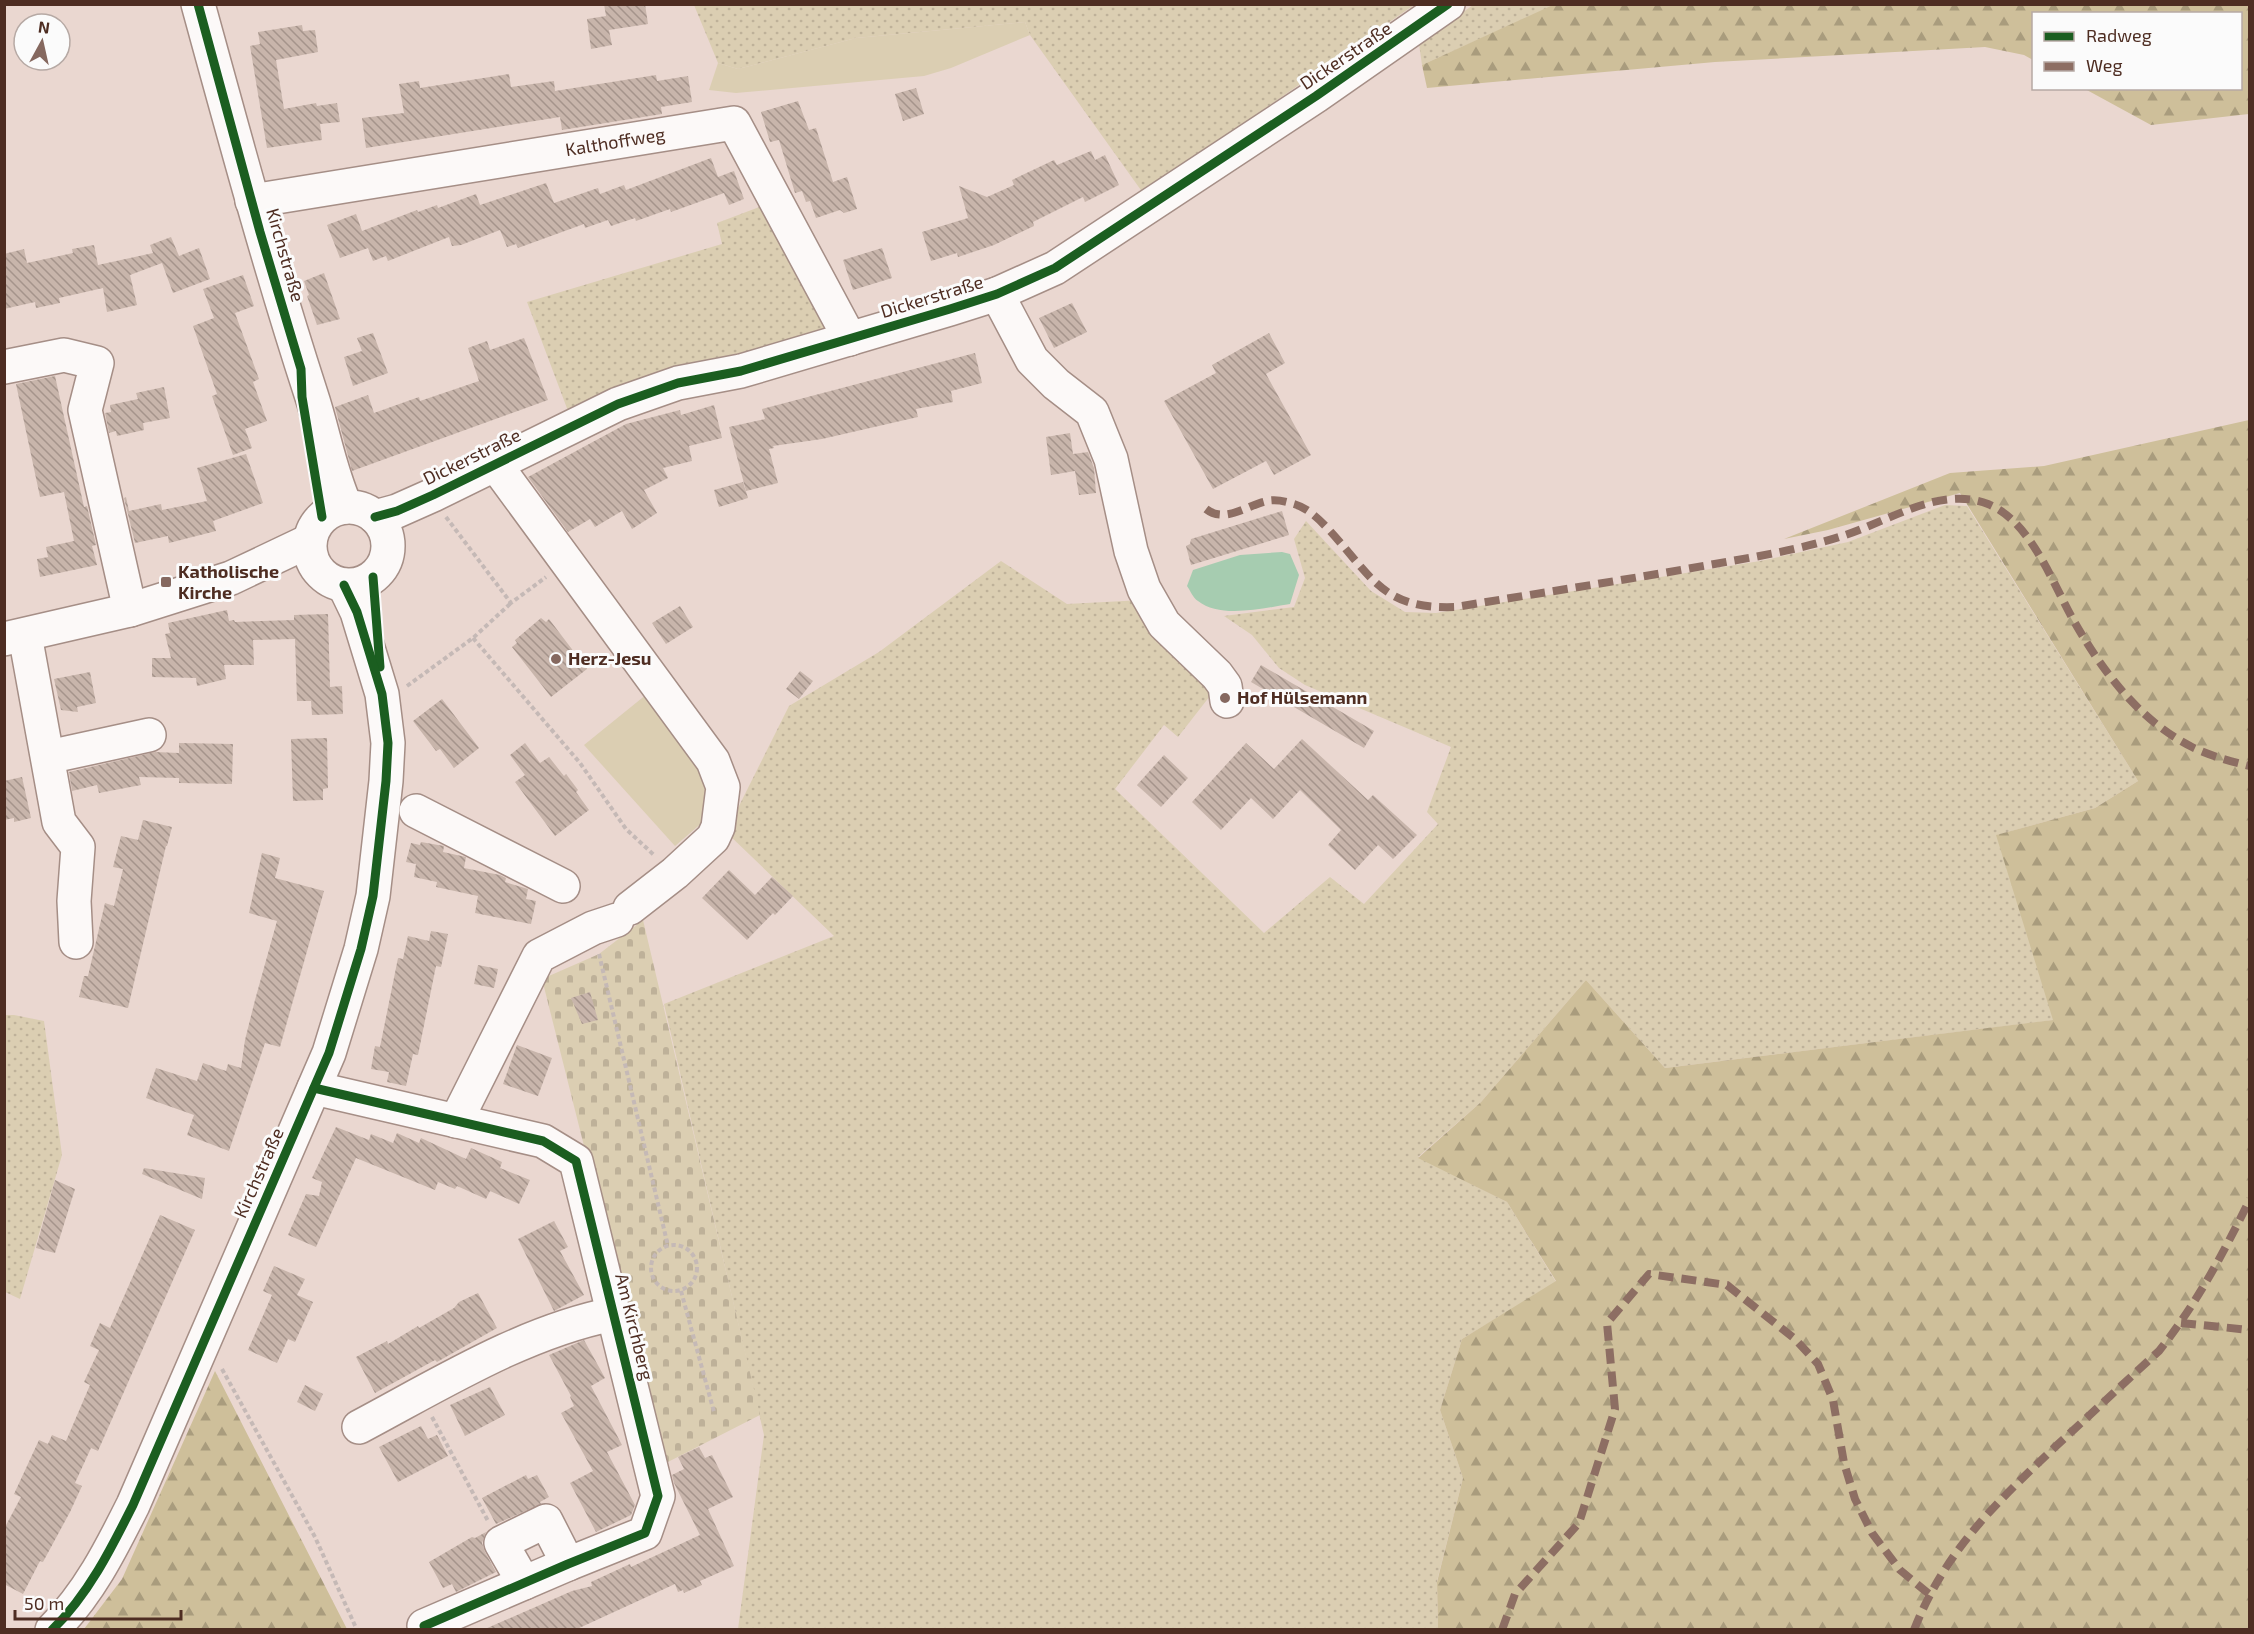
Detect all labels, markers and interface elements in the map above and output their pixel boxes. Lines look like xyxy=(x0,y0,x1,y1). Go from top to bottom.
north arrow xyxy=(12,12,72,72)
legend xyxy=(2032,12,2242,90)
text: N xyxy=(37,16,51,37)
street label: Dickerstraße xyxy=(1295,16,1395,94)
text: Radweg xyxy=(2086,24,2152,46)
text: Weg xyxy=(2086,54,2122,76)
street label: Kalthoffweg xyxy=(564,122,667,160)
street label: Kirchstraße xyxy=(262,205,310,304)
street label: Dickerstraße xyxy=(878,270,986,322)
street label: Dickerstraße xyxy=(419,423,524,489)
place label: Katholische Kirche xyxy=(178,560,279,603)
marker: Katholische Kirche xyxy=(159,575,173,589)
place label: Herz-Jesu xyxy=(568,647,652,669)
marker: Herz-Jesu xyxy=(549,652,563,666)
place label: Hof Hülsemann xyxy=(1237,686,1367,708)
marker: Hof Hülsemann xyxy=(1218,691,1232,705)
street label: Kirchstraße xyxy=(228,1124,288,1221)
street label: Am Kirchberg xyxy=(611,1271,659,1383)
scale bar xyxy=(15,1583,182,1621)
text: 50 m xyxy=(24,1592,64,1614)

